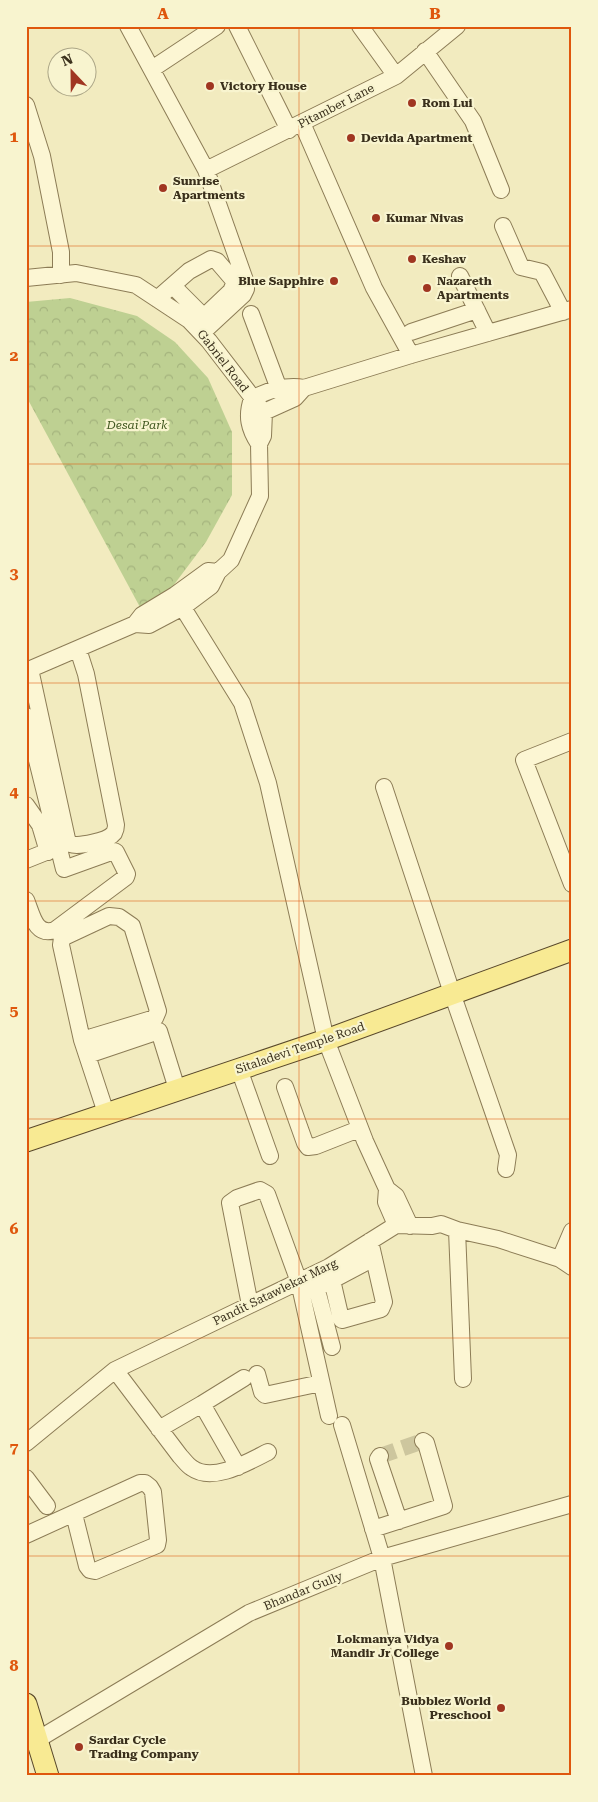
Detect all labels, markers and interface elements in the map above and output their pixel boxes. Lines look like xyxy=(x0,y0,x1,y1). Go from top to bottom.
text: A xyxy=(157,4,169,23)
text: B xyxy=(429,4,441,23)
north arrow xyxy=(48,48,98,98)
text: N xyxy=(59,50,75,69)
place label: Victory House xyxy=(220,79,307,93)
marker: Victory House xyxy=(204,80,216,92)
street label: Pitamber Lane xyxy=(295,81,377,131)
place label: Rom Lui xyxy=(422,96,473,110)
marker: Rom Lui xyxy=(406,97,418,109)
text: 1 xyxy=(10,127,19,146)
place label: Devida Apartment xyxy=(361,131,473,145)
marker: Devida Apartment xyxy=(345,132,357,144)
place label: Sunrise Apartments xyxy=(173,174,245,202)
marker: Sunrise Apartments xyxy=(157,182,169,194)
place label: Kumar Nivas xyxy=(386,211,464,225)
marker: Kumar Nivas xyxy=(370,212,382,224)
place label: Keshav xyxy=(422,252,467,266)
marker: Keshav xyxy=(406,253,418,265)
place label: Blue Sapphire xyxy=(238,274,324,288)
place label: Nazareth Apartments xyxy=(437,274,509,302)
marker: Blue Sapphire xyxy=(328,275,340,287)
marker: Nazareth Apartments xyxy=(421,282,433,294)
street label: Gabriel Road xyxy=(194,327,252,395)
text: 2 xyxy=(10,346,19,365)
park label: Desai Park xyxy=(105,418,168,432)
text: 3 xyxy=(10,564,19,583)
text: 4 xyxy=(10,782,19,801)
text: 5 xyxy=(10,1001,19,1020)
street label: Sitaladevi Temple Road xyxy=(234,1019,367,1077)
text: 6 xyxy=(10,1219,19,1238)
street label: Pandit Satawlekar Marg xyxy=(211,1256,340,1328)
text: 7 xyxy=(10,1438,19,1457)
street label: Bhandar Gully xyxy=(262,1568,345,1613)
place label: Lokmanya Vidya Mandir Jr College xyxy=(331,1632,439,1660)
marker: Lokmanya Vidya Mandir Jr College xyxy=(443,1640,455,1652)
text: 8 xyxy=(10,1656,19,1675)
place label: Bubblez World Preschool xyxy=(401,1694,491,1722)
marker: Bubblez World Preschool xyxy=(495,1702,507,1714)
place label: Sardar Cycle Trading Company xyxy=(89,1733,199,1761)
marker: Sardar Cycle Trading Company xyxy=(73,1741,85,1753)

